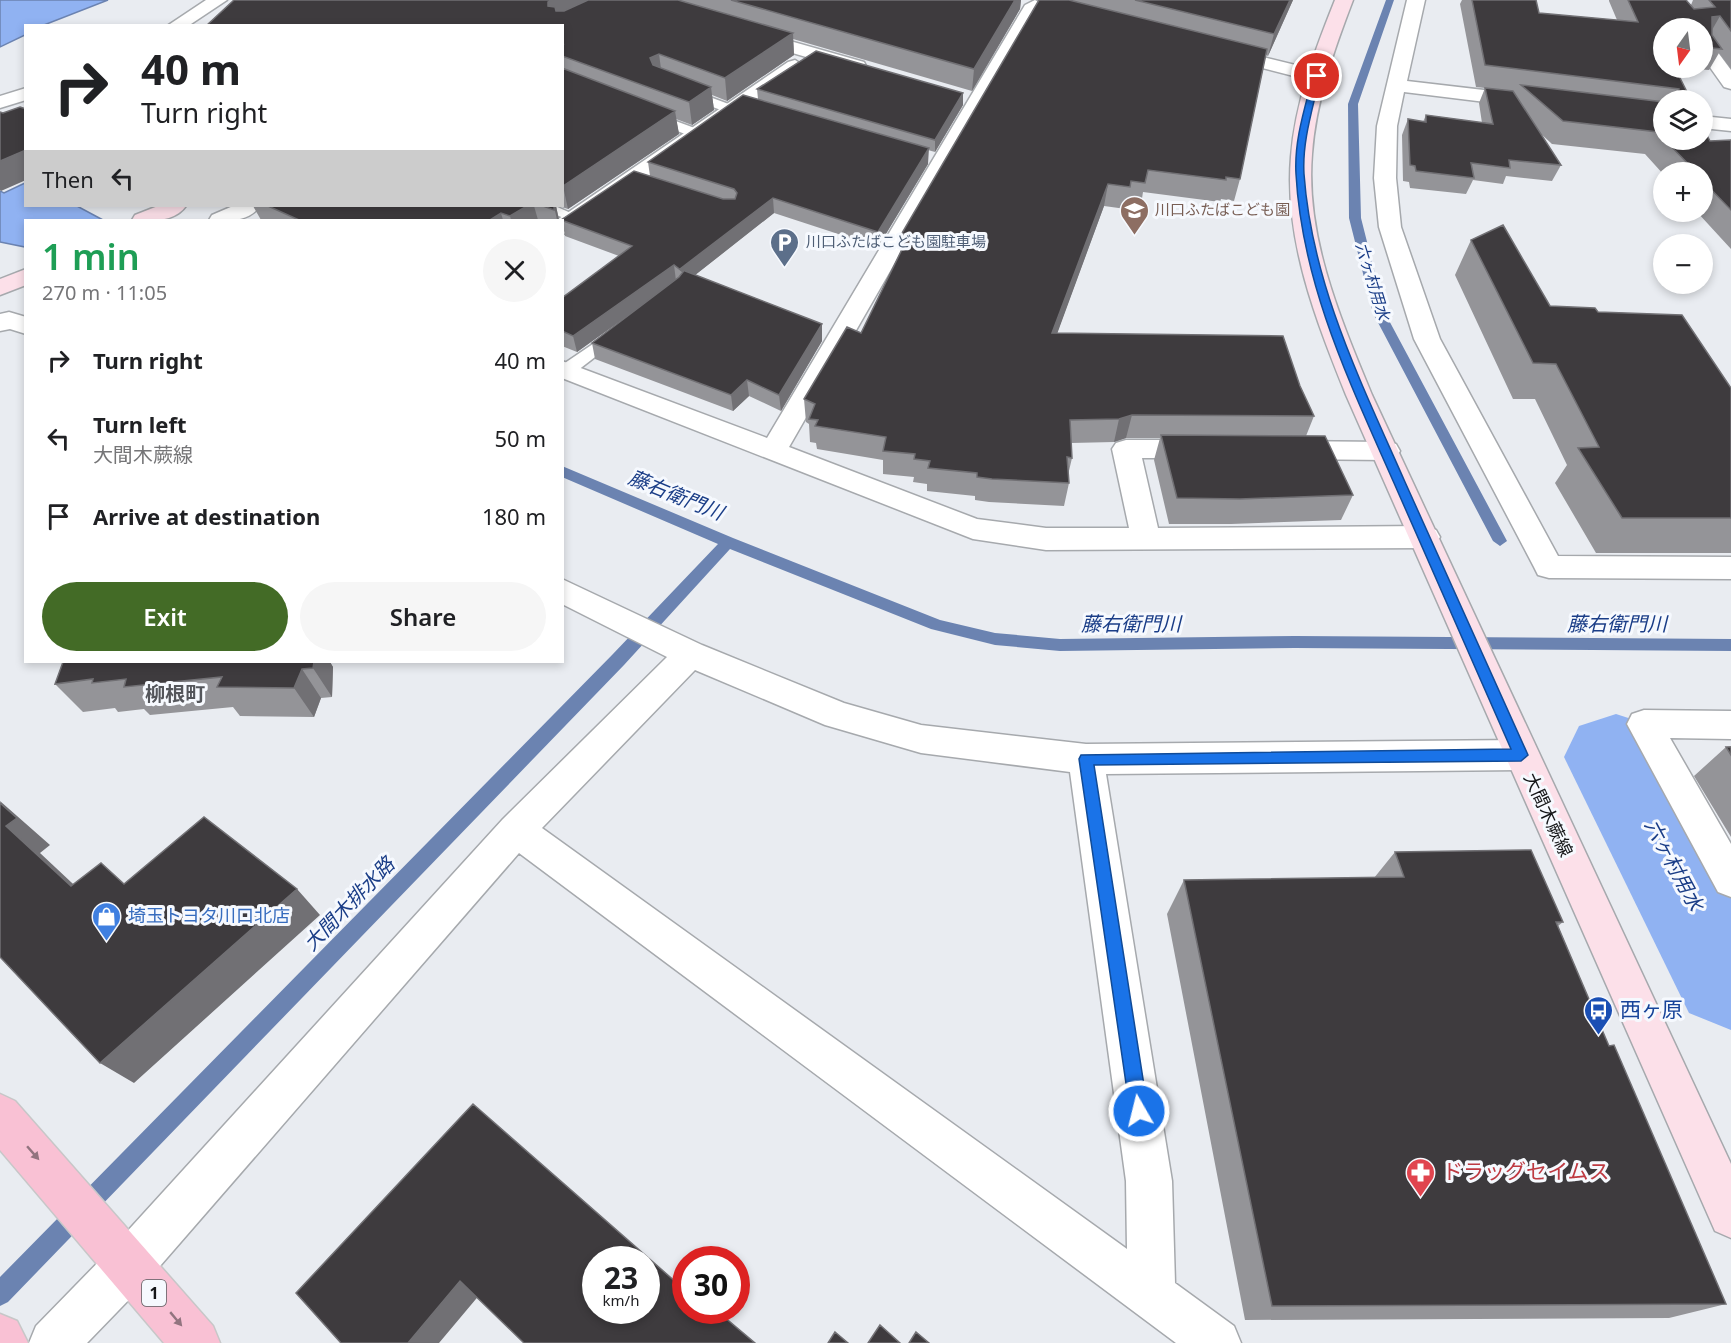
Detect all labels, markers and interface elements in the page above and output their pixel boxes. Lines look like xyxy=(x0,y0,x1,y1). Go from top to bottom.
north arrow xyxy=(1653,18,1713,78)
map controls xyxy=(1653,18,1713,294)
text: 40 m xyxy=(141,40,241,97)
icon: right xyxy=(42,48,120,126)
pin xyxy=(1291,50,1342,101)
icon: arrive xyxy=(1300,59,1333,92)
button: layers xyxy=(1653,90,1713,150)
text: Turn right xyxy=(141,94,267,131)
icon: left xyxy=(106,162,139,195)
button: + xyxy=(1653,162,1713,222)
text: Then xyxy=(42,164,94,194)
school or university icon: 川口ふたばこども園 xyxy=(1118,194,1150,236)
place label: 川口ふたばこども園 xyxy=(1155,199,1290,219)
parking icon: 川口ふたばこども園駐車場 xyxy=(769,226,801,268)
place label: 川口ふたばこども園駐車場 xyxy=(806,231,986,251)
text: 1 min xyxy=(42,232,140,281)
button: − xyxy=(1653,234,1713,294)
button: close xyxy=(483,239,546,302)
water label: 六ヶ村用水 xyxy=(1351,240,1396,324)
text: 270 m · 11:05 xyxy=(42,279,167,306)
icon: right xyxy=(42,344,75,377)
text: Turn right xyxy=(93,345,203,375)
text: 40 m xyxy=(495,345,546,375)
text: Turn left xyxy=(93,409,187,439)
icon: left xyxy=(42,422,75,455)
text: 50 m xyxy=(495,423,546,453)
text: 大間木蕨線 xyxy=(93,441,193,468)
water label: 藤右衛門川 xyxy=(625,463,729,527)
icon: arrive xyxy=(42,500,75,533)
text: Arrive at destination xyxy=(93,501,320,531)
text: 180 m xyxy=(482,501,546,531)
button: Exit xyxy=(42,582,288,651)
button: Share xyxy=(300,582,546,651)
water label: 藤右衛門川 xyxy=(1081,610,1183,637)
water label: 藤右衛門川 xyxy=(1567,610,1669,637)
district label: 柳根町 xyxy=(145,680,205,707)
street label: 大間木蕨線 xyxy=(1519,769,1579,860)
water label: 六ヶ村用水 xyxy=(1639,814,1711,917)
water label: 大間木排水路 xyxy=(297,850,401,956)
shop icon: 埼玉トヨタ川口北店 xyxy=(91,900,123,942)
place label: 埼玉トヨタ川口北店 xyxy=(128,903,290,927)
bus stop icon: 西ヶ原 xyxy=(1583,994,1615,1036)
place label: 西ヶ原 xyxy=(1620,995,1683,1023)
position arrow xyxy=(1107,1079,1171,1143)
one-way arrow xyxy=(26,1145,39,1160)
pharmacy icon: ドラッグセイムス xyxy=(1405,1156,1437,1198)
place label: ドラッグセイムス xyxy=(1442,1157,1610,1185)
speed limit sign: 30 xyxy=(672,1246,750,1324)
text: 23 xyxy=(604,1257,638,1298)
road number: 1 xyxy=(142,1280,166,1306)
text: km/h xyxy=(603,1290,639,1310)
one-way arrow xyxy=(170,1311,183,1327)

